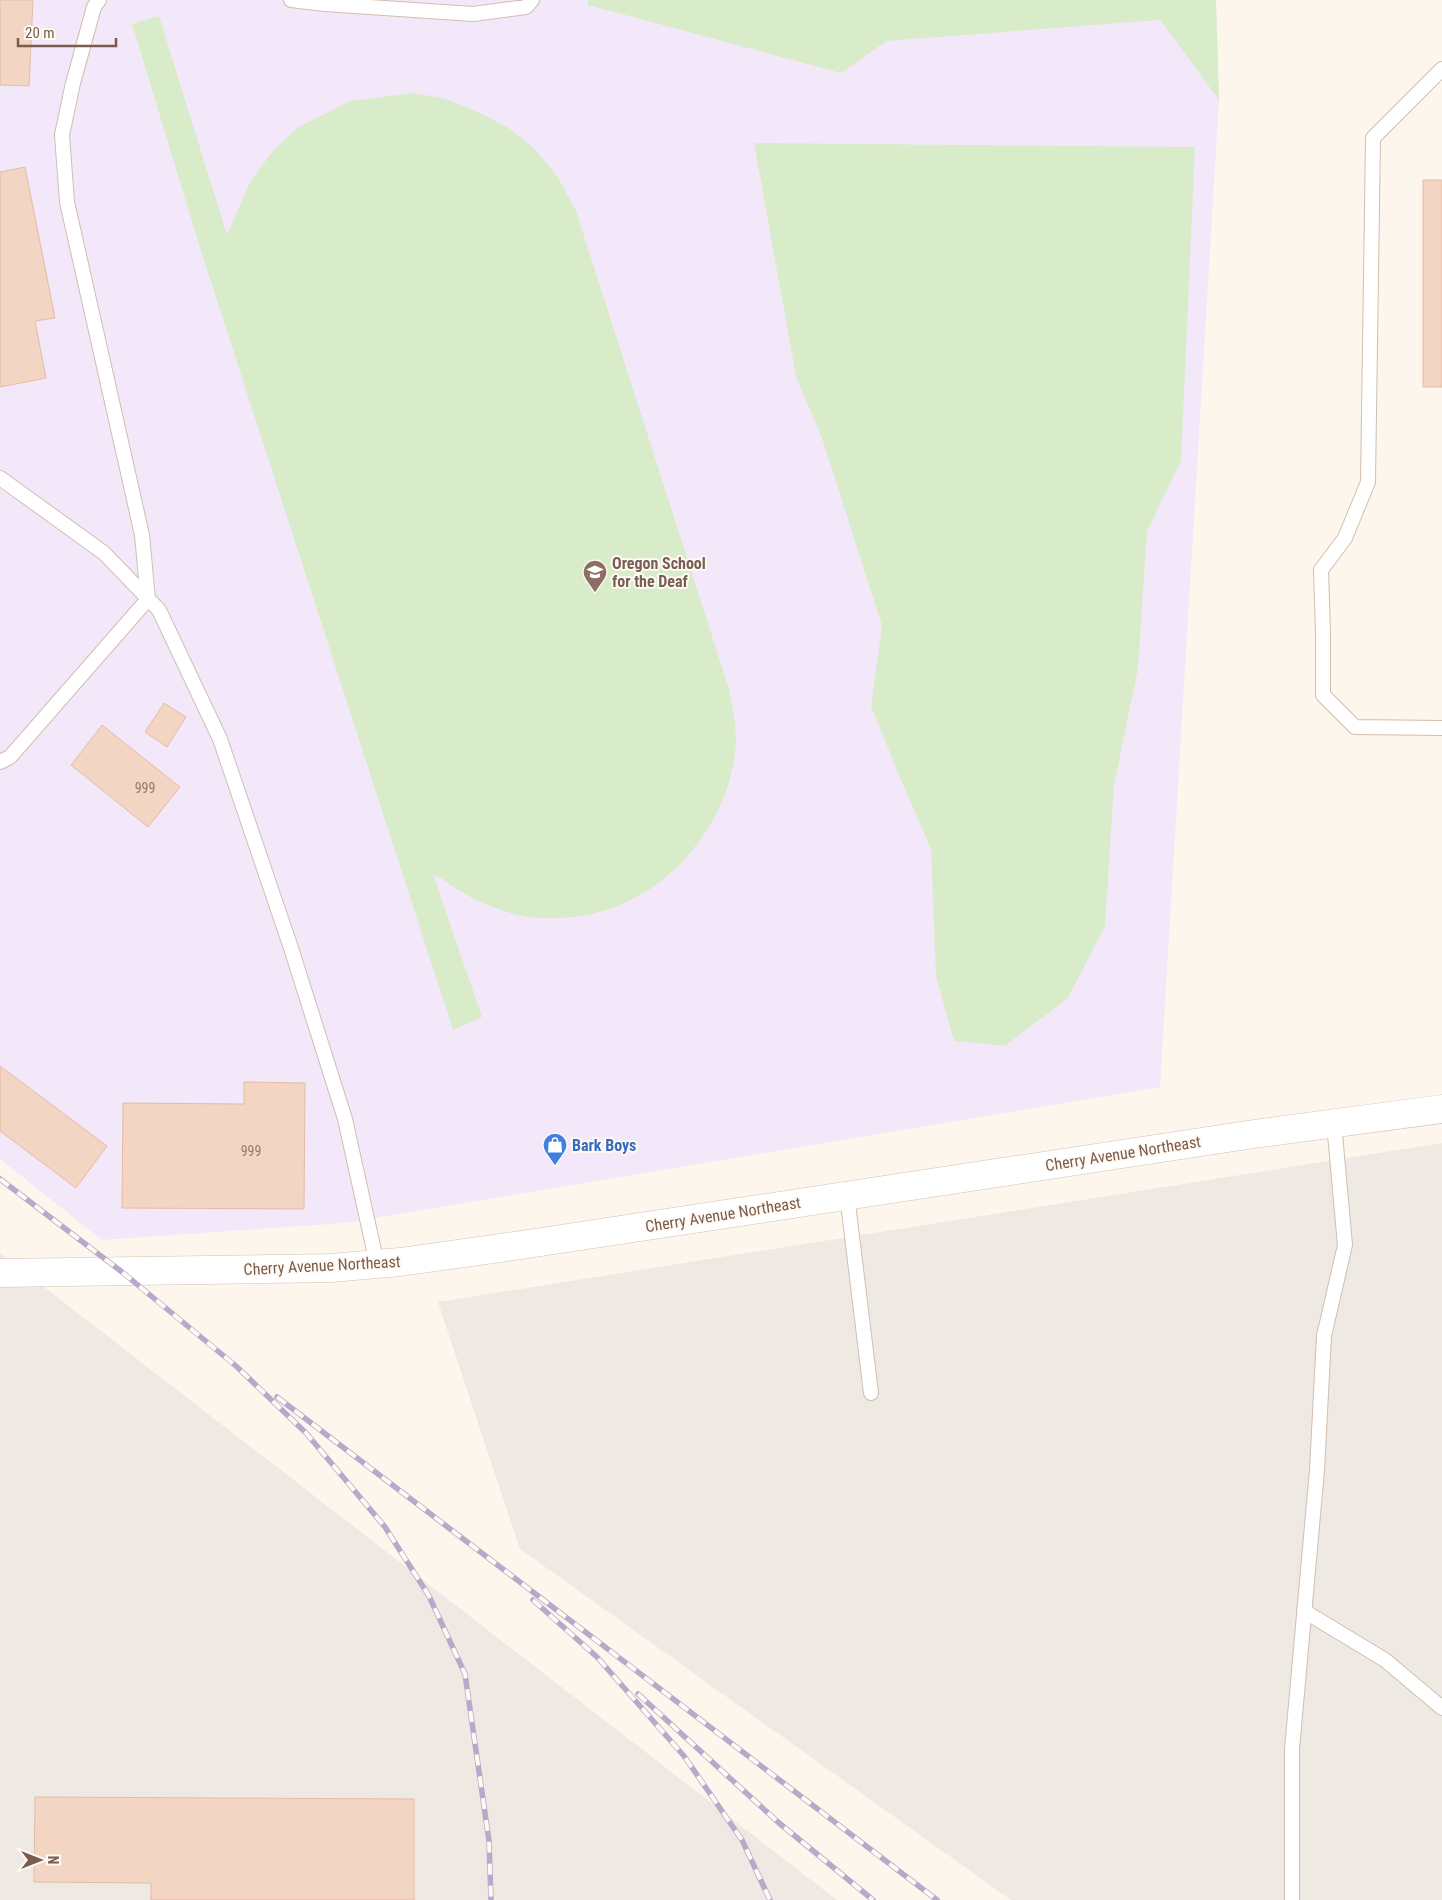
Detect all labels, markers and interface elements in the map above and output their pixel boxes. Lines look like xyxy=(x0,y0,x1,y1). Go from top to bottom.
scale bar xyxy=(18,15,115,47)
text: 20 m xyxy=(25,24,55,42)
place label: Oregon School for the Deaf xyxy=(612,554,706,591)
school or university icon: Oregon School for the Deaf xyxy=(582,559,608,593)
house number: 999 xyxy=(135,780,155,796)
shop icon: Bark Boys xyxy=(542,1132,568,1166)
street label: Cherry Avenue Northeast xyxy=(1044,1132,1202,1175)
place label: Bark Boys xyxy=(572,1136,636,1155)
house number: 999 xyxy=(241,1143,261,1159)
street label: Cherry Avenue Northeast xyxy=(644,1193,802,1236)
street label: Cherry Avenue Northeast xyxy=(243,1252,401,1279)
north arrow xyxy=(15,1835,65,1885)
text: N xyxy=(45,1856,61,1864)

